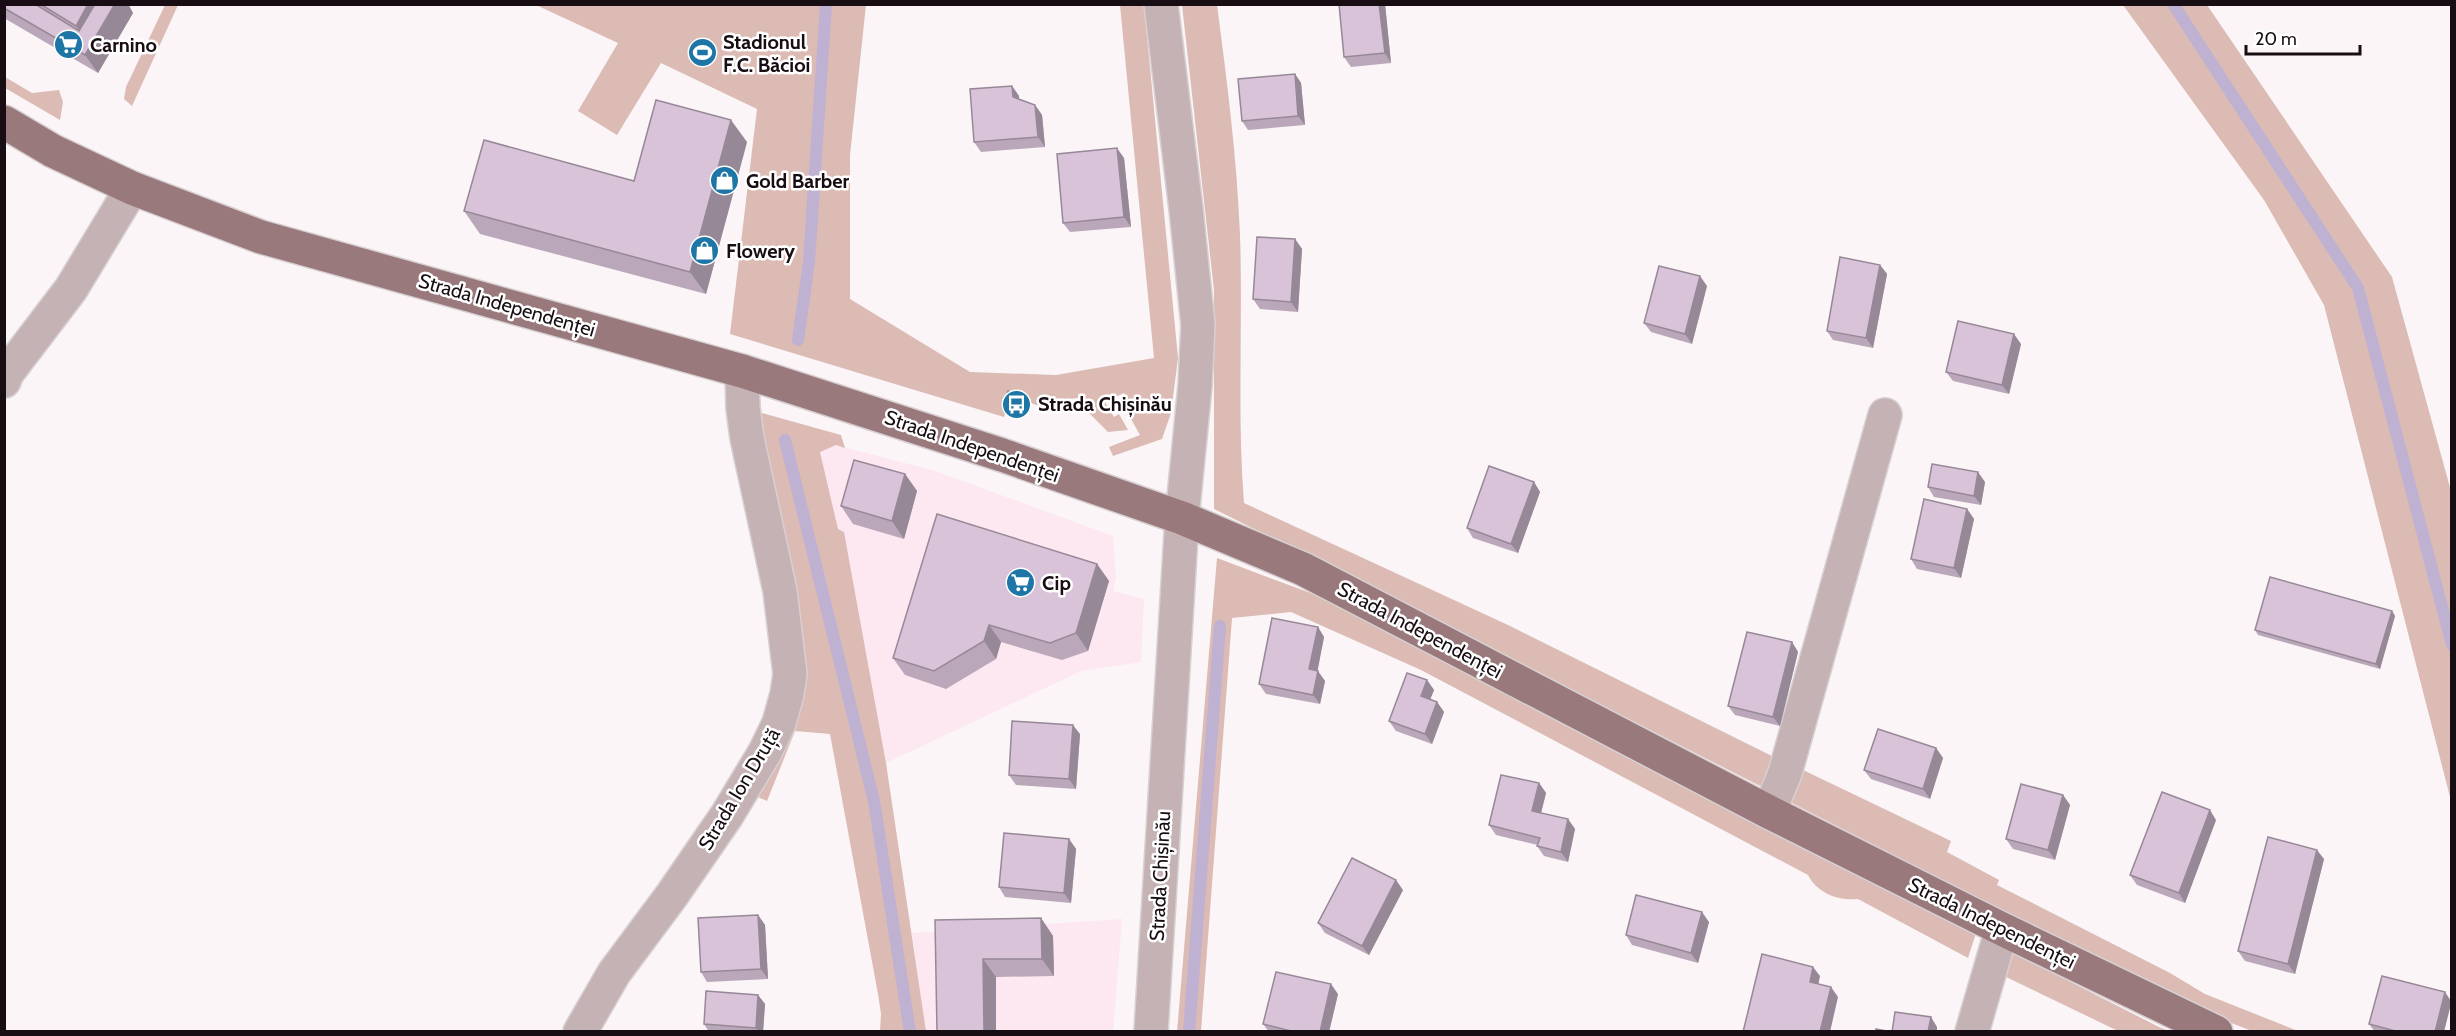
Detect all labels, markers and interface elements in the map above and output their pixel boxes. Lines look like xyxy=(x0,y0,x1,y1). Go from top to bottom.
scale bar xyxy=(2246,18,2360,56)
text: 20 m xyxy=(2255,28,2297,50)
supermarket icon: Carnino xyxy=(53,29,85,61)
place label: Stadionul F.C. Băcioi xyxy=(723,30,810,77)
place label: Carnino xyxy=(90,33,157,57)
sports icon: Stadionul F.C. Băcioi xyxy=(686,37,718,69)
shop icon: Gold Barber xyxy=(709,165,741,197)
place label: Gold Barber xyxy=(746,169,849,193)
shop icon: Flowery xyxy=(689,235,721,267)
place label: Flowery xyxy=(726,239,795,263)
street label: Strada Independenței xyxy=(416,268,598,343)
bus stop icon: Strada Chișinău xyxy=(1001,388,1033,420)
place label: Strada Chișinău xyxy=(1038,392,1172,417)
street label: Strada Independenței xyxy=(881,405,1062,488)
supermarket icon: Cip xyxy=(1005,567,1037,599)
place label: Cip xyxy=(1042,571,1071,595)
street label: Strada Independenței xyxy=(1333,576,1506,684)
street label: Strada Ion Druță xyxy=(693,723,786,855)
street label: Strada Chișinău xyxy=(1145,810,1176,942)
street label: Strada Independenței xyxy=(1904,872,2079,975)

